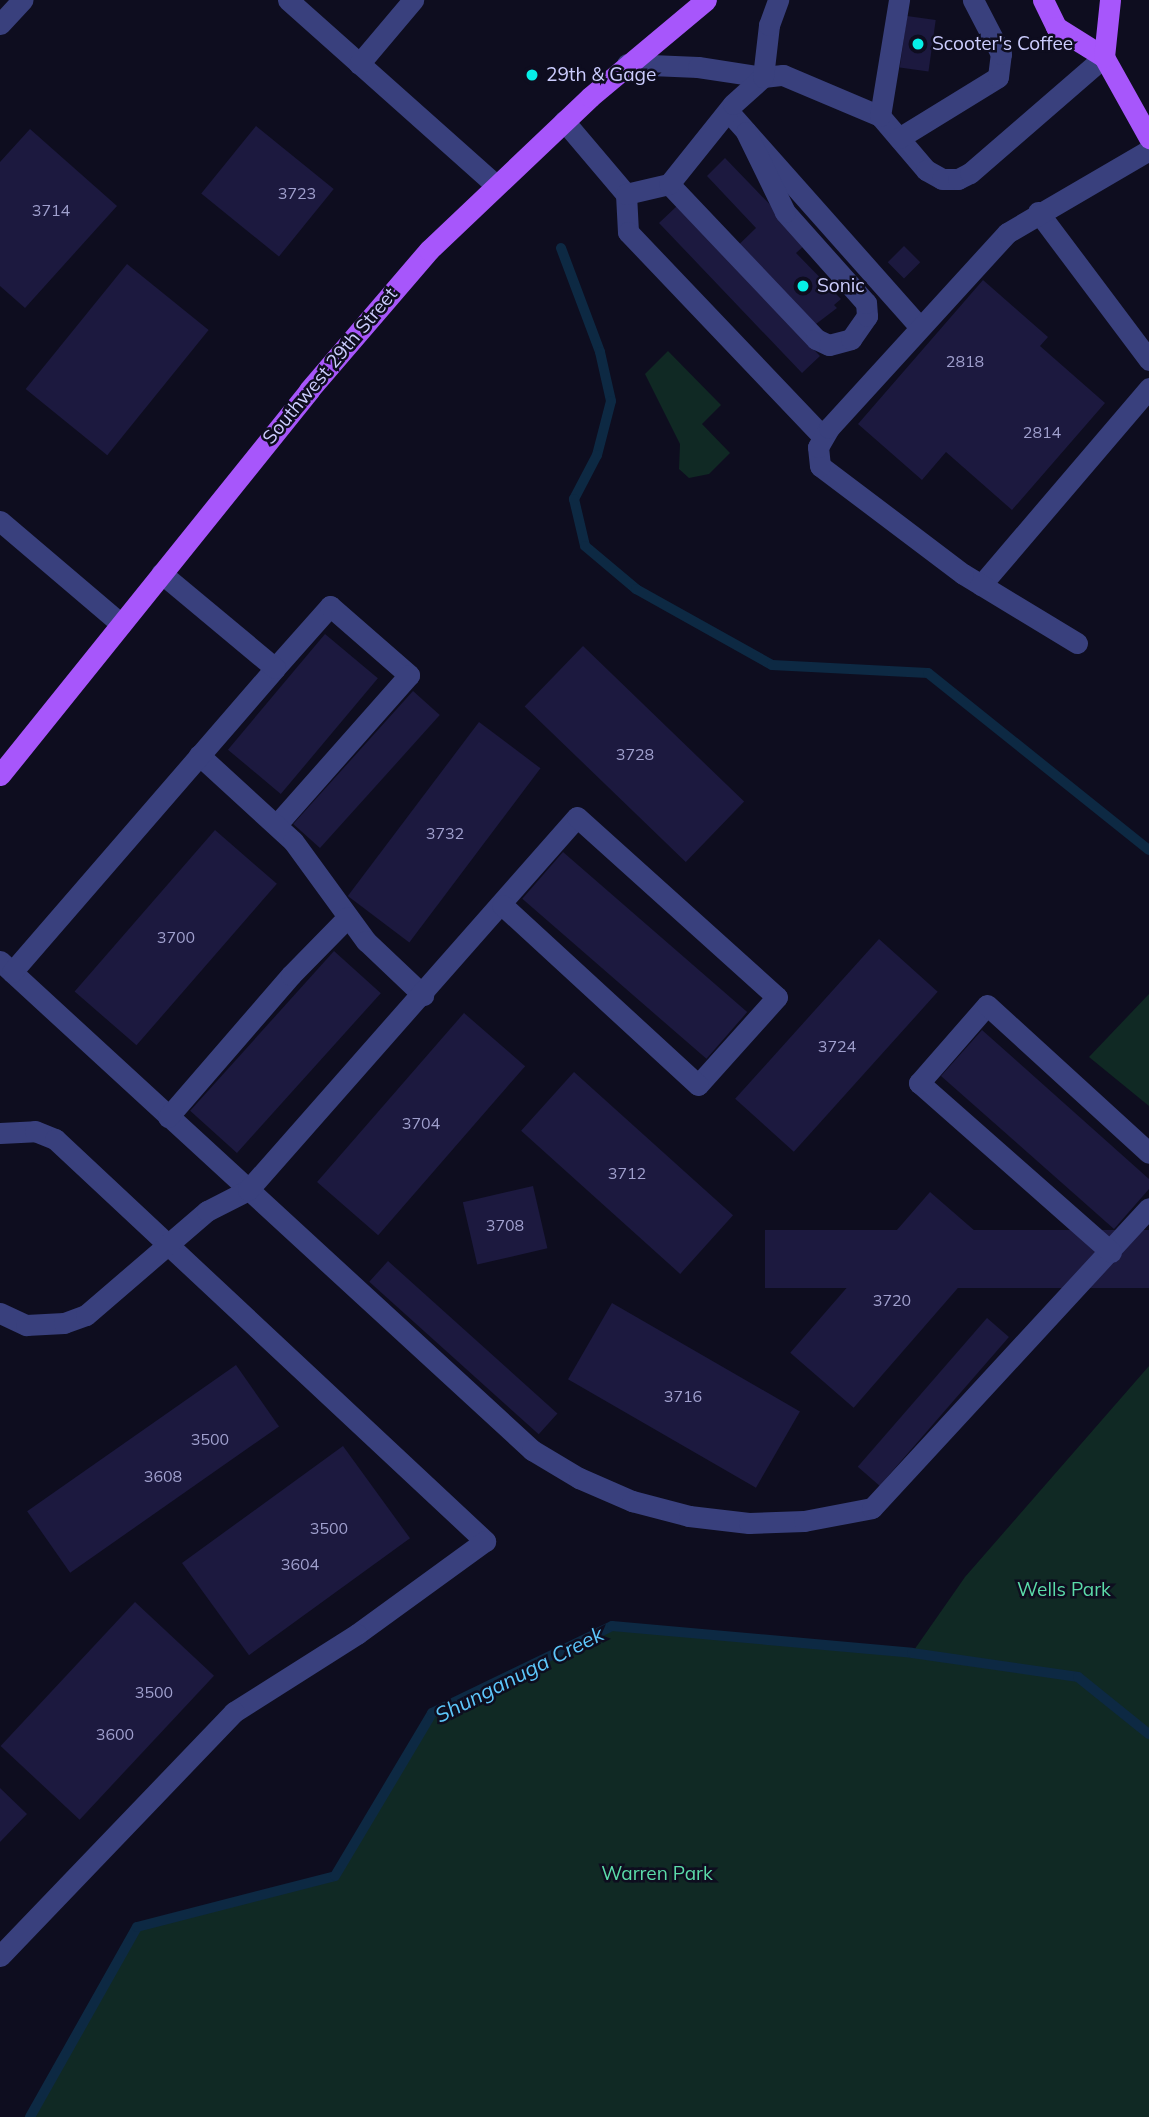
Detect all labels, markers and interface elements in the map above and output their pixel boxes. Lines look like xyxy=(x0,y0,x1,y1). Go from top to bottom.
place label: Scooter's Coffee xyxy=(932,33,1073,55)
marker: Scooter's Coffee xyxy=(910,36,926,52)
place label: 29th & Gage xyxy=(546,64,656,86)
marker: 29th & Gage xyxy=(524,67,540,83)
house number: 3723 xyxy=(278,183,316,203)
house number: 3714 xyxy=(32,200,70,220)
place label: Sonic xyxy=(817,275,865,297)
marker: Sonic xyxy=(795,278,811,294)
street label: Southwest 29th Street xyxy=(258,283,402,449)
house number: 2818 xyxy=(946,351,984,371)
house number: 2814 xyxy=(1023,422,1061,442)
house number: 3728 xyxy=(616,744,654,764)
house number: 3732 xyxy=(426,823,464,843)
house number: 3700 xyxy=(157,927,195,947)
house number: 3724 xyxy=(818,1036,856,1056)
house number: 3704 xyxy=(402,1113,440,1133)
house number: 3712 xyxy=(608,1163,646,1183)
house number: 3708 xyxy=(486,1215,524,1235)
house number: 3720 xyxy=(873,1290,911,1310)
house number: 3716 xyxy=(664,1386,702,1406)
house number: 3500 xyxy=(191,1429,229,1449)
house number: 3608 xyxy=(144,1466,182,1486)
house number: 3500 xyxy=(310,1518,348,1538)
house number: 3604 xyxy=(281,1554,319,1574)
park label: Wells Park xyxy=(1017,1579,1111,1601)
water label: Shunganuga Creek xyxy=(431,1621,607,1727)
house number: 3500 xyxy=(135,1682,173,1702)
house number: 3600 xyxy=(96,1724,134,1744)
park label: Warren Park xyxy=(601,1863,713,1885)

